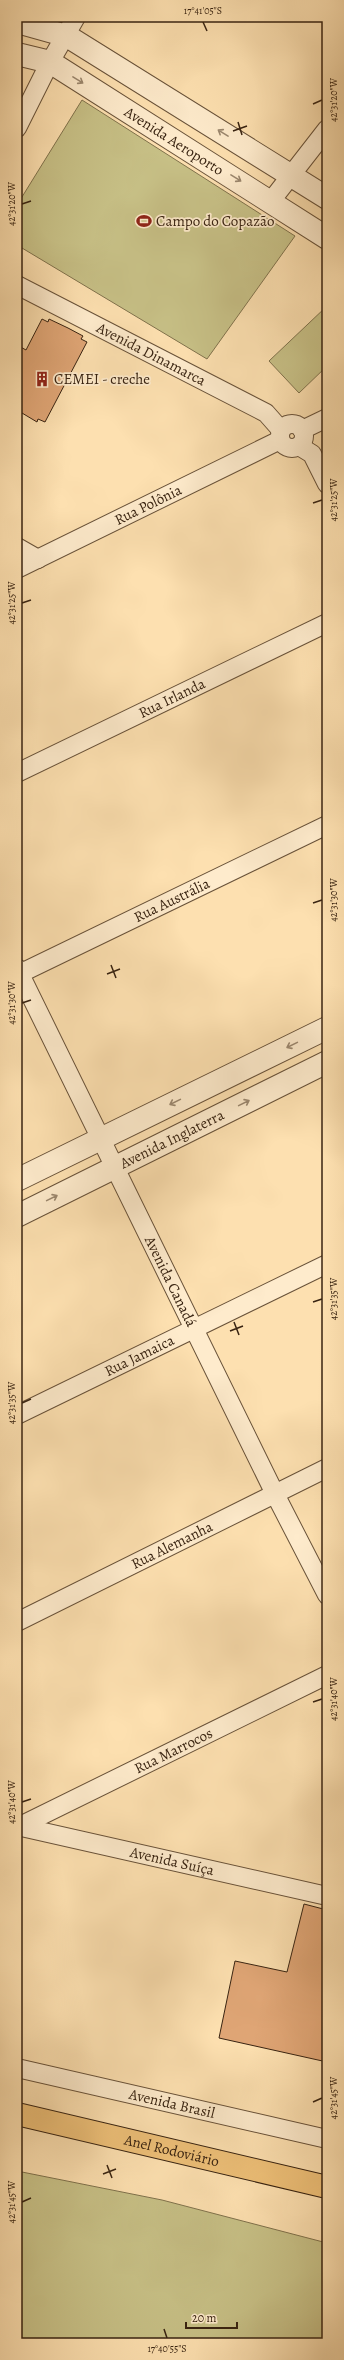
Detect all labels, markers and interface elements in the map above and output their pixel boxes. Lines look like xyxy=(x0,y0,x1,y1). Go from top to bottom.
text: 17°41'05"S xyxy=(184,4,222,17)
one-way arrow xyxy=(72,76,84,84)
text: 42°31'20"W xyxy=(327,77,340,122)
street label: Avenida Aeroporto xyxy=(120,101,228,180)
one-way arrow xyxy=(218,129,229,137)
one-way arrow xyxy=(230,174,241,183)
text: 42°31'20"W xyxy=(5,181,18,226)
place label: Campo do Copazão xyxy=(156,211,275,231)
sports icon: Campo do Copazão xyxy=(135,212,153,230)
street label: Avenida Dinamarca xyxy=(92,317,209,390)
place label: CEMEI - creche xyxy=(54,369,150,389)
building icon: CEMEI - creche xyxy=(33,370,51,388)
text: 42°31'25"W xyxy=(327,478,340,522)
street label: Rua Polônia xyxy=(111,480,185,530)
text: 42°31'25"W xyxy=(5,581,18,625)
street label: Rua Irlanda xyxy=(135,673,209,723)
street label: Rua Austrália xyxy=(131,873,213,927)
text: 42°31'30"W xyxy=(327,878,340,922)
text: 42°31'30"W xyxy=(5,981,18,1025)
one-way arrow xyxy=(286,1042,298,1049)
one-way arrow xyxy=(169,1099,181,1106)
one-way arrow xyxy=(237,1099,249,1106)
street label: Avenida Inglaterra xyxy=(116,1105,227,1174)
one-way arrow xyxy=(46,1194,58,1201)
street label: Avenida Canadá xyxy=(140,1232,201,1330)
text: 42°31'35"W xyxy=(327,1277,340,1320)
street label: Rua Jamaica xyxy=(101,1330,177,1381)
text: 42°31'35"W xyxy=(5,1381,18,1424)
street label: Rua Alemanha xyxy=(128,1516,216,1574)
text: 42°31'40"W xyxy=(327,1676,340,1721)
street label: Rua Marrocos xyxy=(131,1723,216,1778)
text: 42°31'40"W xyxy=(5,1779,18,1824)
street label: Avenida Suíça xyxy=(127,1842,216,1880)
text: 42°31'45"W xyxy=(327,2076,340,2119)
street label: Avenida Brasil xyxy=(126,2084,217,2123)
street label: Anel Rodoviário xyxy=(121,2129,221,2171)
text: 42°31'45"W xyxy=(5,2180,18,2223)
scale bar xyxy=(186,2304,237,2330)
text: 20 m xyxy=(192,2310,216,2326)
text: 17°40'55"S xyxy=(147,2342,187,2355)

